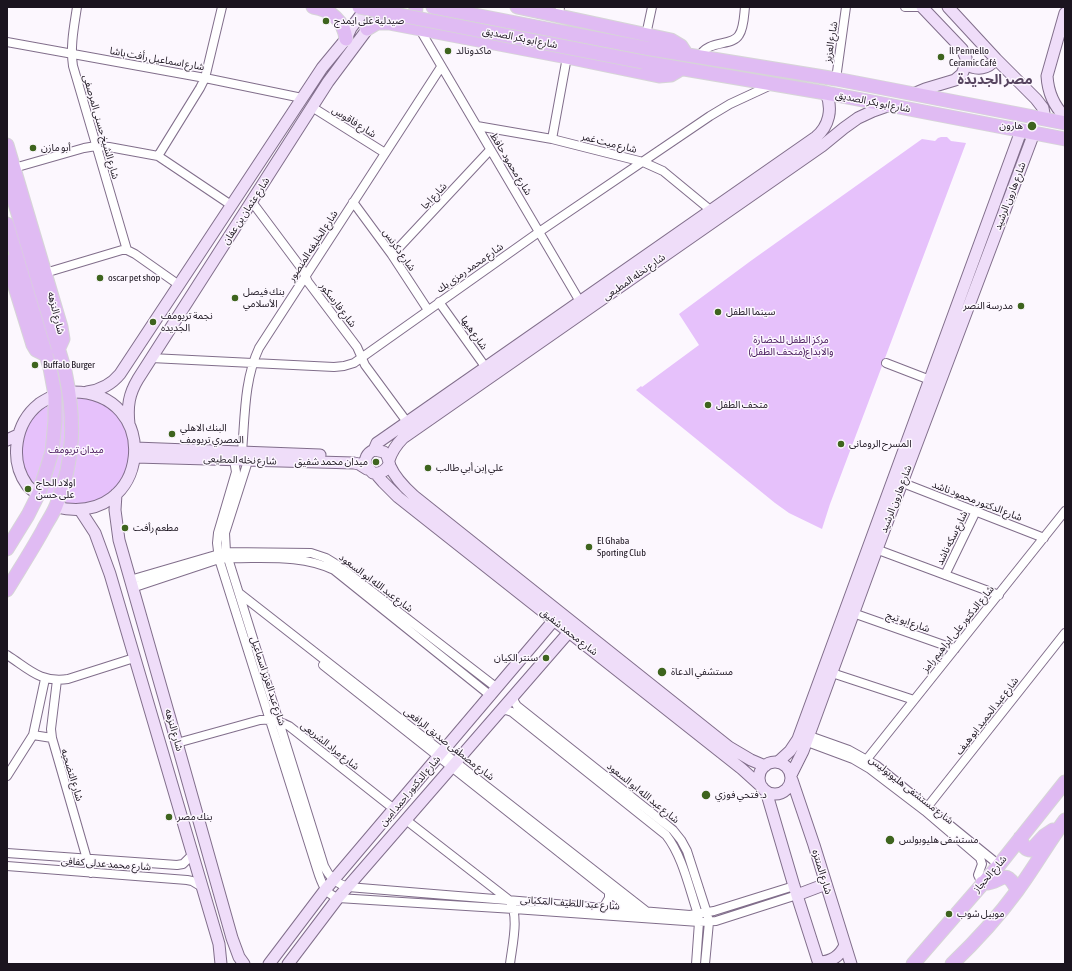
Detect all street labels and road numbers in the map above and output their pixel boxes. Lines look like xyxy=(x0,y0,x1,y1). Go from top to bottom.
street label: شارع العزيز xyxy=(822,20,840,64)
street label: شارع ابو بكر الصديق xyxy=(482,25,558,51)
street label: شارع اسماعيل رأفت باشا xyxy=(109,45,205,73)
street label: شارع الشيخ حسنى المرصفى xyxy=(80,73,122,181)
street label: شارع ابو بكر الصديق xyxy=(835,89,911,115)
street label: شارع فاقوس xyxy=(330,104,378,140)
street label: شارع ميت غمر xyxy=(580,130,638,156)
street label: شارع محمود حافظ xyxy=(488,131,534,197)
street label: شارع هارون الرشيد xyxy=(992,161,1028,231)
street label: شارع عثمان بن عفان xyxy=(220,175,272,247)
street label: شارع اجا xyxy=(419,180,449,212)
street label: شارع الخليفه المنصور xyxy=(286,208,340,284)
street label: شارع دكرنس xyxy=(380,227,418,273)
street label: شارع محمد رمزى بك xyxy=(434,241,506,295)
street label: شارع نخله المطيعى xyxy=(601,251,667,303)
street label: شارع فارسكور xyxy=(317,280,359,330)
street label: شارع النزهه xyxy=(45,290,67,336)
street label: شارع هيها xyxy=(458,314,490,352)
street label: شارع نخله المطيعى xyxy=(203,453,277,467)
street label: شارع هارون الرشيد xyxy=(878,464,914,534)
street label: شارع الدكتور محمود ناشد xyxy=(930,478,1024,524)
street label: شارع سكه ناشد xyxy=(934,509,970,567)
street label: شارع عبد الله ابو السعود xyxy=(337,551,415,615)
street label: شارع الدكتور على ابراهيم رامز xyxy=(919,583,997,675)
street label: شارع محمد شفيق xyxy=(538,606,600,658)
street label: شارع ابو تيج xyxy=(885,609,931,635)
street label: شارع عبد العزيز اسماعيل xyxy=(248,635,288,727)
street label: شارع عبد الحميد ابو هيف xyxy=(953,675,1021,757)
street label: شارع مصطفى صديق الرافعى xyxy=(401,705,497,783)
street label: شارع النزهه xyxy=(162,707,186,753)
street label: شارع مراد الشريعى xyxy=(298,719,362,773)
street label: شارع التضحيه xyxy=(58,747,86,803)
street label: شارع الدكتور احمد امين xyxy=(377,753,443,829)
street label: شارع مستشفى هليوبوليس xyxy=(866,753,956,827)
street label: شارع عبد الله ابو السعود xyxy=(604,760,682,826)
street label: شارع المنتزه xyxy=(809,848,835,896)
street label: شارع الحجاز xyxy=(971,853,1009,895)
street label: شارع محمد عدلى كفافى xyxy=(60,855,152,873)
street label: شارع عبد اللطيف المكباتى xyxy=(520,894,620,912)

